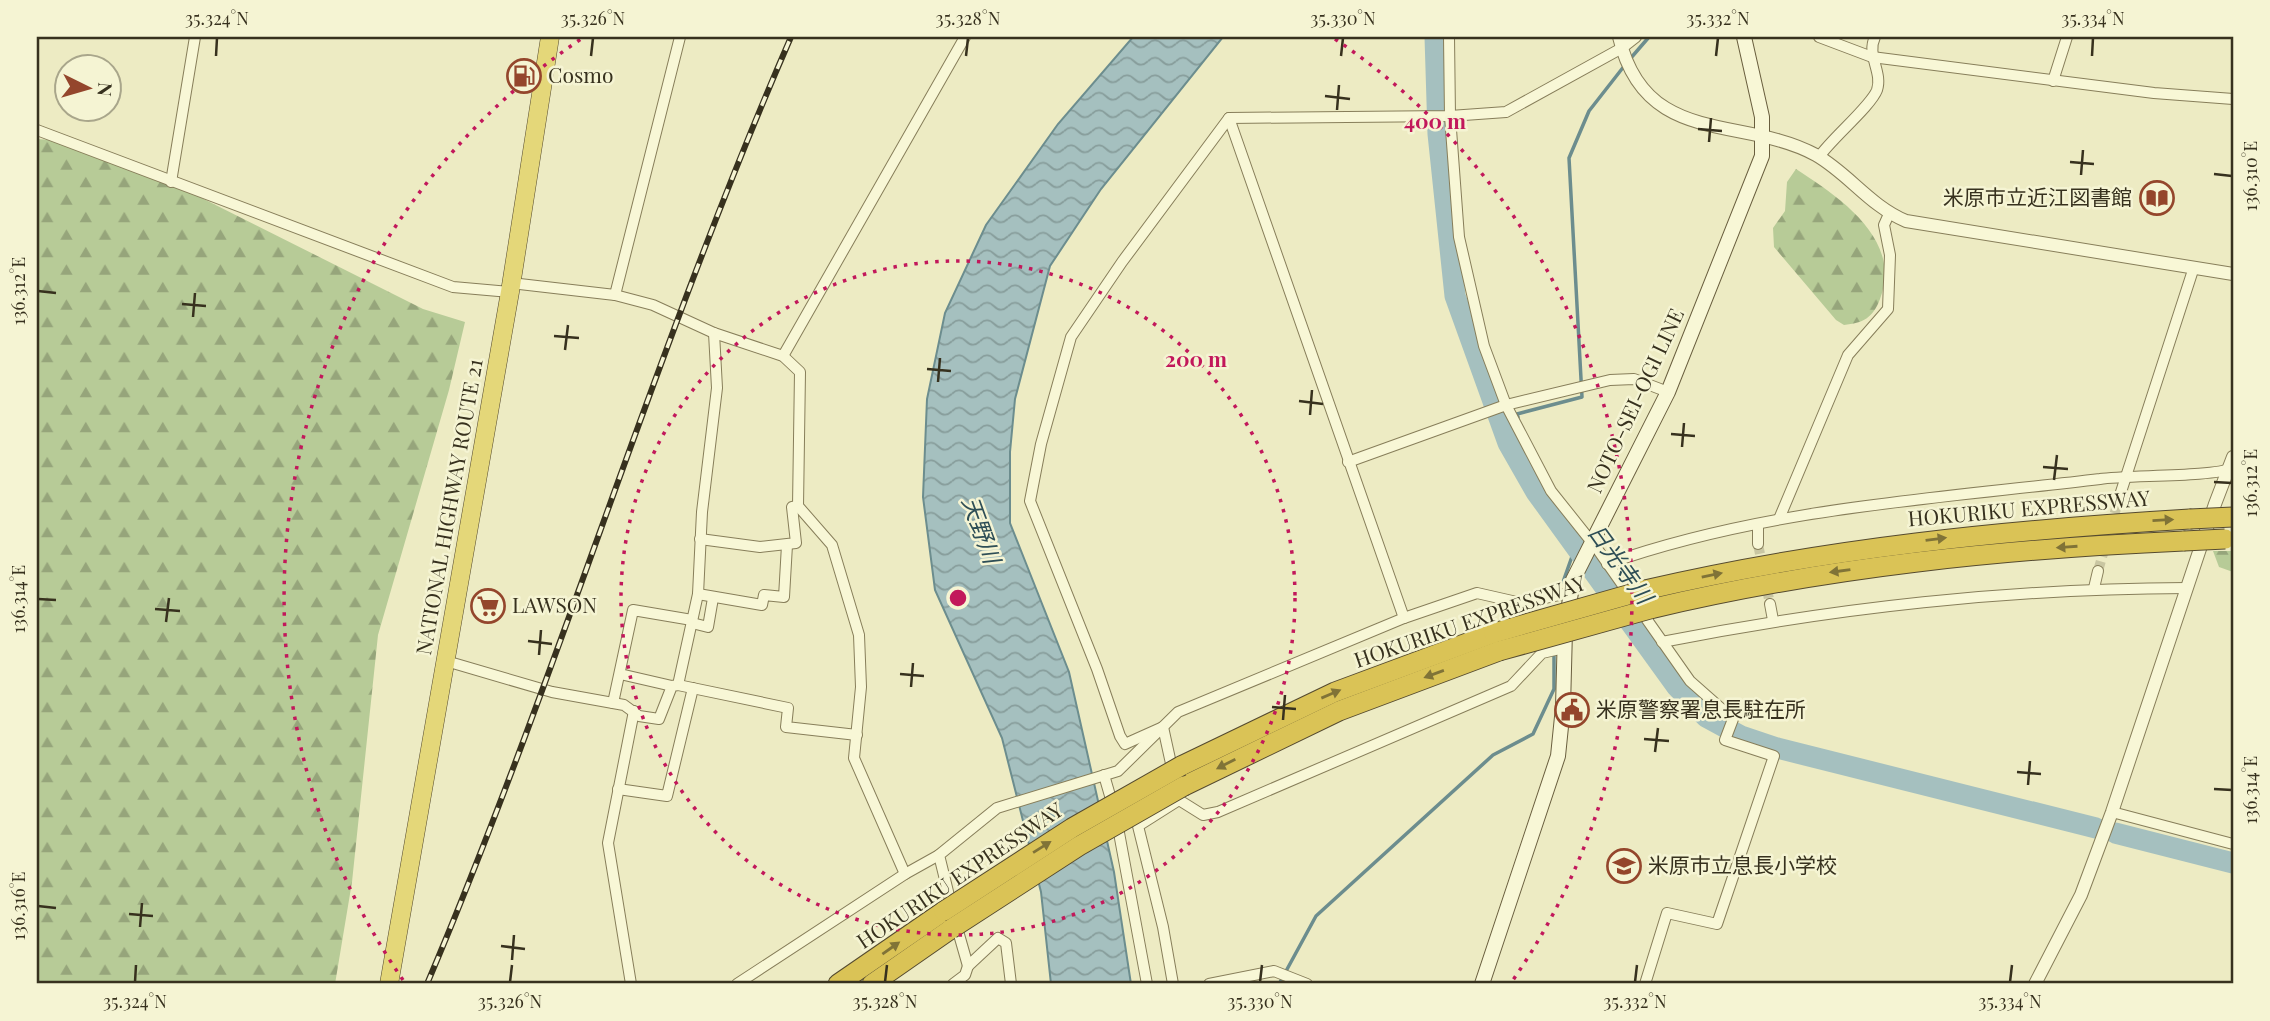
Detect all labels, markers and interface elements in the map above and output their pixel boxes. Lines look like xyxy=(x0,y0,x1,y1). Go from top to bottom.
text: 35.324°N xyxy=(185,6,249,30)
text: 35.326°N xyxy=(561,6,626,30)
text: 35.328°N xyxy=(936,6,1001,30)
text: 35.330°N xyxy=(1310,6,1376,30)
text: 35.332°N xyxy=(1686,6,1750,30)
text: 35.334°N xyxy=(2061,6,2125,30)
north arrow xyxy=(52,52,122,122)
fuel station icon: Cosmo xyxy=(505,57,543,95)
place label: Cosmo xyxy=(548,60,614,88)
text: N xyxy=(92,82,119,98)
text: 400 m xyxy=(1404,106,1466,134)
text: 136.310°E xyxy=(2238,141,2262,211)
library icon: 米原市立近江図書館 xyxy=(2138,179,2176,217)
place label: 米原市立近江図書館 xyxy=(1943,182,2132,210)
text: 136.312°E xyxy=(6,257,30,325)
street label: NOTO-SEI-OGI LINE xyxy=(1579,303,1689,497)
text: 200 m xyxy=(1165,344,1227,372)
street label: NATIONAL HIGHWAY ROUTE 21 xyxy=(408,356,488,657)
text: 136.312°E xyxy=(2238,449,2262,517)
street label: HOKURIKU EXPRESSWAY xyxy=(1907,482,2152,532)
water label: 天野川 xyxy=(956,492,1010,570)
one-way arrow xyxy=(2152,515,2174,526)
water label: 日光寺川 xyxy=(1582,517,1663,612)
one-way arrow xyxy=(1926,534,1948,545)
one-way arrow xyxy=(2055,542,2077,553)
text: 136.314°E xyxy=(6,565,30,633)
one-way arrow xyxy=(1829,566,1851,577)
street label: HOKURIKU EXPRESSWAY xyxy=(1350,567,1589,673)
one-way arrow xyxy=(1701,569,1723,580)
centre of rings xyxy=(946,586,970,610)
supermarket icon: LAWSON xyxy=(469,587,507,625)
place label: LAWSON xyxy=(512,590,597,618)
one-way arrow xyxy=(1424,668,1445,679)
one-way arrow xyxy=(1321,688,1341,700)
public building icon: 米原警察署息長駐在所 xyxy=(1553,691,1591,729)
place label: 米原警察署息長駐在所 xyxy=(1596,694,1806,722)
text: 136.314°E xyxy=(2238,756,2262,824)
one-way arrow xyxy=(1216,759,1236,770)
street label: HOKURIKU EXPRESSWAY xyxy=(850,794,1068,954)
one-way arrow xyxy=(1032,840,1052,853)
school or university icon: 米原市立息長小学校 xyxy=(1605,847,1643,885)
place label: 米原市立息長小学校 xyxy=(1648,850,1837,878)
text: 136.316°E xyxy=(6,871,30,941)
one-way arrow xyxy=(882,941,900,955)
text: 35.324°N xyxy=(103,989,167,1013)
text: 35.326°N xyxy=(478,989,543,1013)
text: 35.328°N xyxy=(853,989,918,1013)
text: 35.330°N xyxy=(1227,989,1293,1013)
text: 35.332°N xyxy=(1603,989,1667,1013)
text: 35.334°N xyxy=(1978,989,2042,1013)

